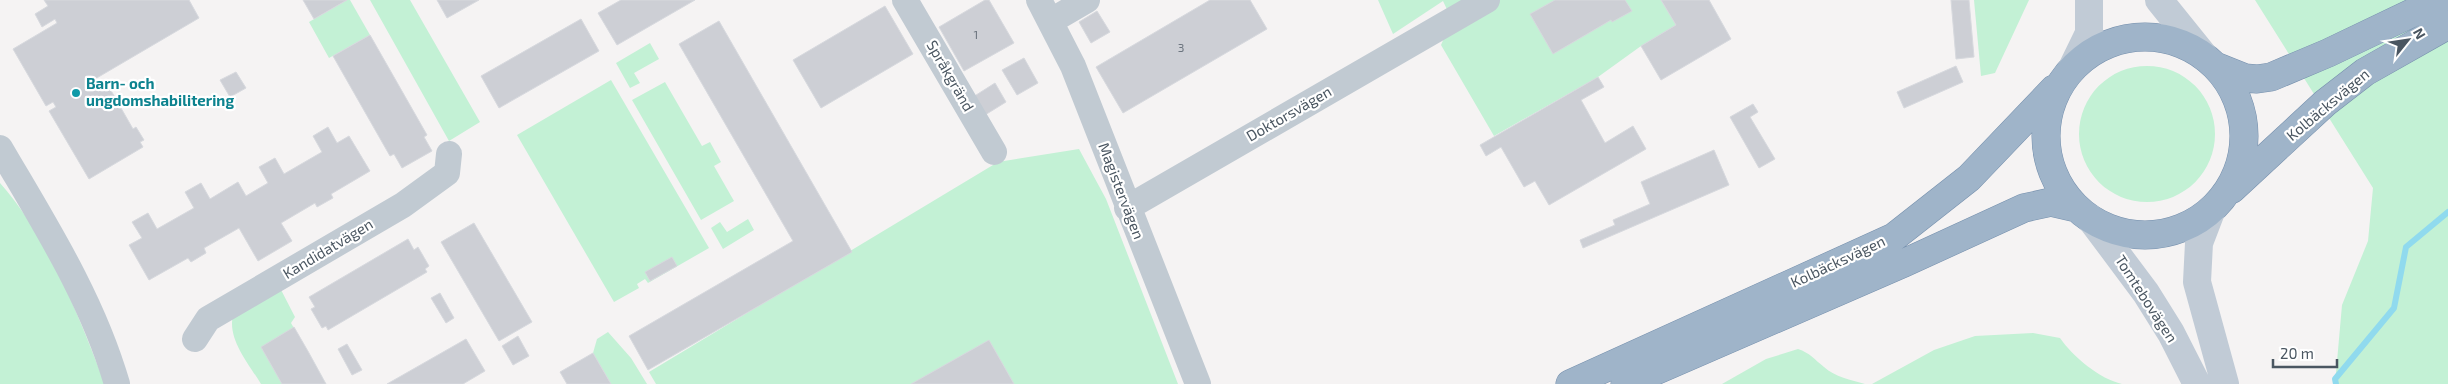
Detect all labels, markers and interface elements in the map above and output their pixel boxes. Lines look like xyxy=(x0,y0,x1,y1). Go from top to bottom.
north arrow xyxy=(2383,15,2433,65)
text: N xyxy=(2410,25,2430,42)
house number: 1 xyxy=(974,27,978,41)
street label: Språkgränd xyxy=(923,37,978,114)
house number: 3 xyxy=(1178,40,1184,54)
street label: Kolbäcksvägen xyxy=(2282,65,2372,144)
place label: Barn- och ungdomshabilitering xyxy=(86,74,234,109)
street label: Doktorsvägen xyxy=(1243,82,1334,145)
marker: Barn- och ungdomshabilitering xyxy=(70,87,82,99)
street label: Magistervägen xyxy=(1095,140,1149,242)
street label: Kandidatvägen xyxy=(279,214,376,282)
street label: Kolbäcksvägen xyxy=(1787,231,1888,291)
street label: Tomtebovägen xyxy=(2112,251,2182,346)
scale bar xyxy=(2273,336,2337,368)
text: 20 m xyxy=(2280,344,2314,362)

